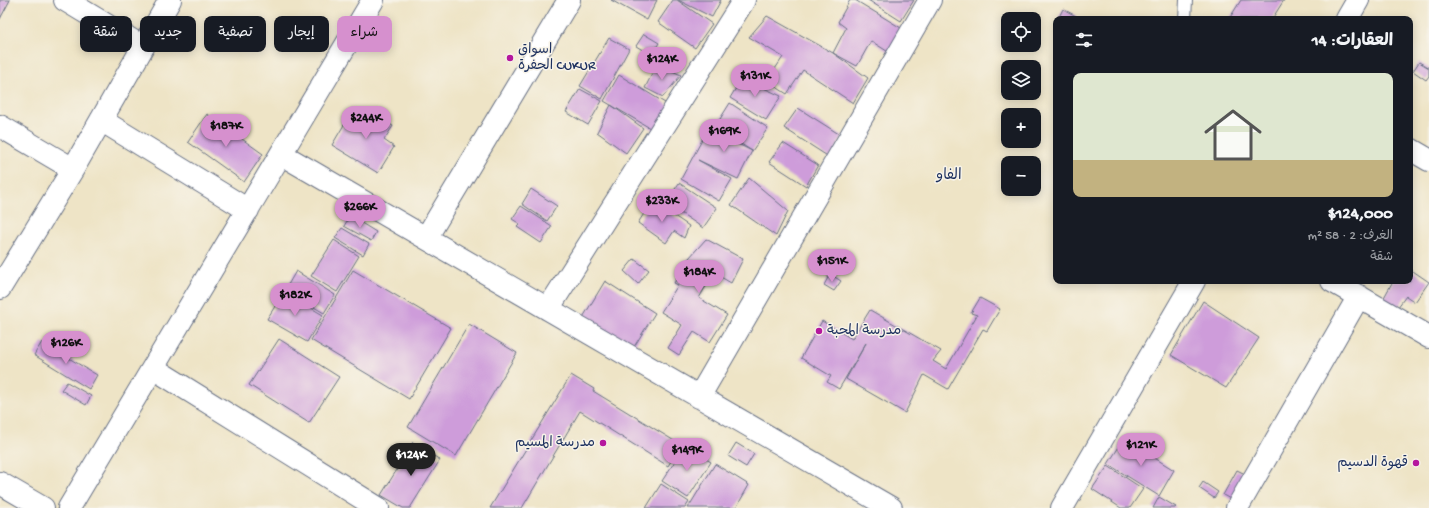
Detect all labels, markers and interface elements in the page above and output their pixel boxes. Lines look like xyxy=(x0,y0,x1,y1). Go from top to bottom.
map controls xyxy=(1001,12,1041,196)
button: locate xyxy=(1001,12,1041,52)
chip: شقة xyxy=(80,16,132,52)
chip: جديد xyxy=(140,16,196,52)
chip: تصفية xyxy=(204,16,266,52)
chip: إيجار xyxy=(274,16,329,52)
chip: شراء xyxy=(337,16,392,52)
icon: filters xyxy=(1073,29,1095,51)
text: العقارات: 14 xyxy=(1312,32,1393,52)
place label: اسواق الحفرة CUKUR xyxy=(518,42,596,75)
pin: $124K xyxy=(634,47,690,81)
text: $124K xyxy=(647,52,677,67)
marker: اسواق الحفرة CUKUR xyxy=(505,53,515,63)
button: layers xyxy=(1001,60,1041,100)
pin: $131K xyxy=(727,64,783,98)
text: $131K xyxy=(740,69,770,84)
icon: home xyxy=(1197,99,1269,171)
pin: $244K xyxy=(338,106,394,140)
button: + xyxy=(1001,108,1041,148)
text: $244K xyxy=(350,111,382,126)
pin: $187K xyxy=(198,114,254,148)
text: $187K xyxy=(210,119,242,134)
pin: $169K xyxy=(696,119,752,153)
text: $169K xyxy=(708,124,740,139)
button: − xyxy=(1001,156,1041,196)
district label: الفاو xyxy=(935,167,962,185)
pin: $233K xyxy=(634,189,690,223)
text: $233K xyxy=(646,194,678,209)
pin: $266K xyxy=(332,195,388,229)
text: $266K xyxy=(344,200,376,215)
text: $124,000 xyxy=(1328,205,1393,225)
text: الغرف: 2 · 58 m² xyxy=(1308,229,1393,244)
pin: $151K xyxy=(804,249,860,283)
text: شقة xyxy=(1370,250,1393,265)
text: $151K xyxy=(817,254,847,269)
pin: $184K xyxy=(671,260,727,294)
text: $184K xyxy=(683,265,715,280)
pin: $182K xyxy=(267,283,323,317)
text: $182K xyxy=(279,288,311,303)
place label: مدرسة المحبة xyxy=(827,323,901,340)
marker: مدرسة المحبة xyxy=(814,326,824,336)
pin: $126K xyxy=(38,331,94,365)
text: $126K xyxy=(50,336,82,351)
pin: $121K xyxy=(1113,433,1169,467)
place label: مدرسة المسيم xyxy=(515,435,595,452)
marker: مدرسة المسيم xyxy=(598,438,608,448)
pin: $149K xyxy=(659,438,715,472)
text: $121K xyxy=(1126,438,1156,453)
pin: $124K xyxy=(383,443,439,477)
text: $149K xyxy=(672,443,702,458)
text: $124K xyxy=(396,448,426,463)
place label: قهوة الدسيم xyxy=(1337,455,1408,472)
marker: قهوة الدسيم xyxy=(1411,458,1421,468)

